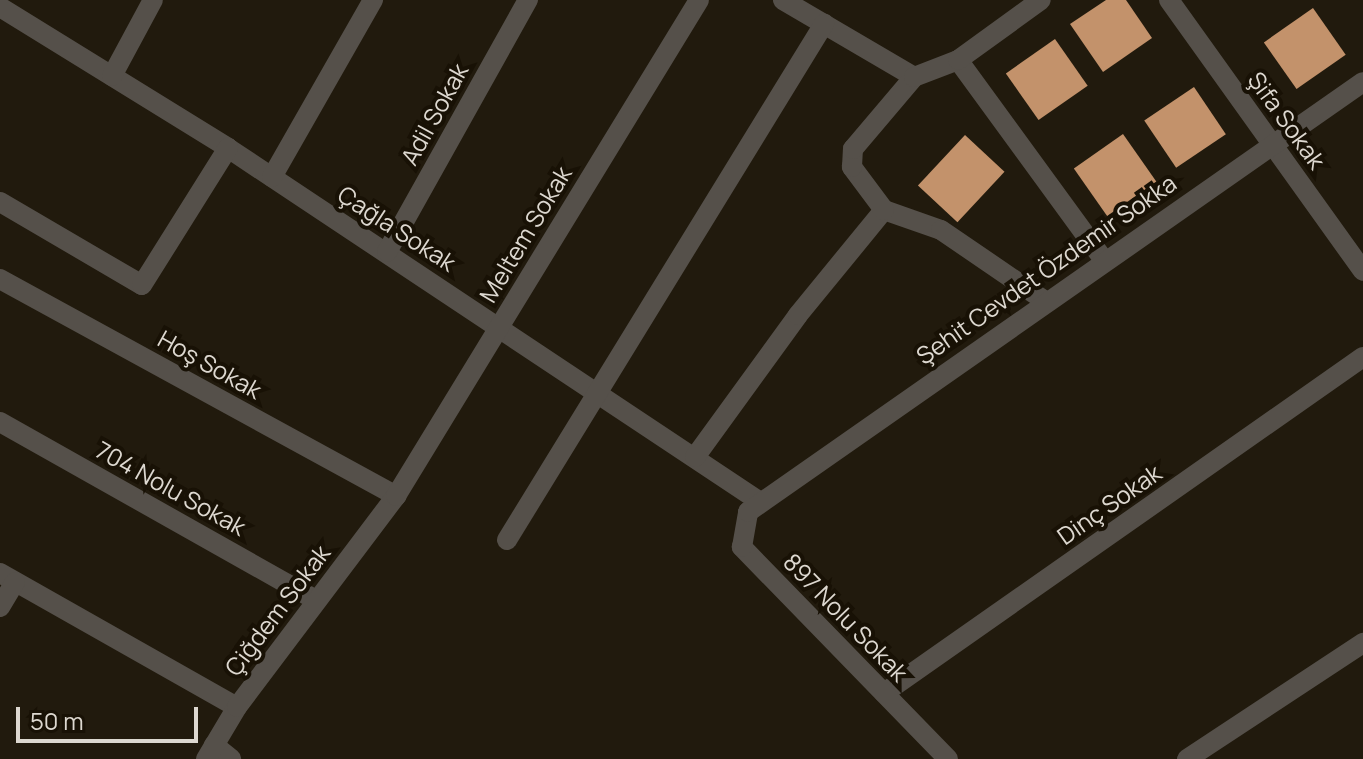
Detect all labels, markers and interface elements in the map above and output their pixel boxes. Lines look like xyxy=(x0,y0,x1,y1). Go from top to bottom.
street label: Adil Sokak xyxy=(394,58,474,170)
street label: Şifa Sokak xyxy=(1242,66,1332,174)
street label: Meltem Sokak xyxy=(473,161,577,307)
street label: Şehit Cevdet Özdemir Sokka xyxy=(910,168,1182,370)
street label: Çağla Sokak xyxy=(333,179,461,277)
street label: Hoş Sokak xyxy=(153,324,267,404)
street label: 704 Nolu Sokak xyxy=(91,435,251,541)
street label: Dinç Sokak xyxy=(1052,458,1166,550)
street label: Çiğdem Sokak xyxy=(219,539,335,681)
street label: 897 Nolu Sokak xyxy=(778,547,914,687)
scale bar xyxy=(20,691,202,741)
text: 50 m xyxy=(30,704,84,737)

